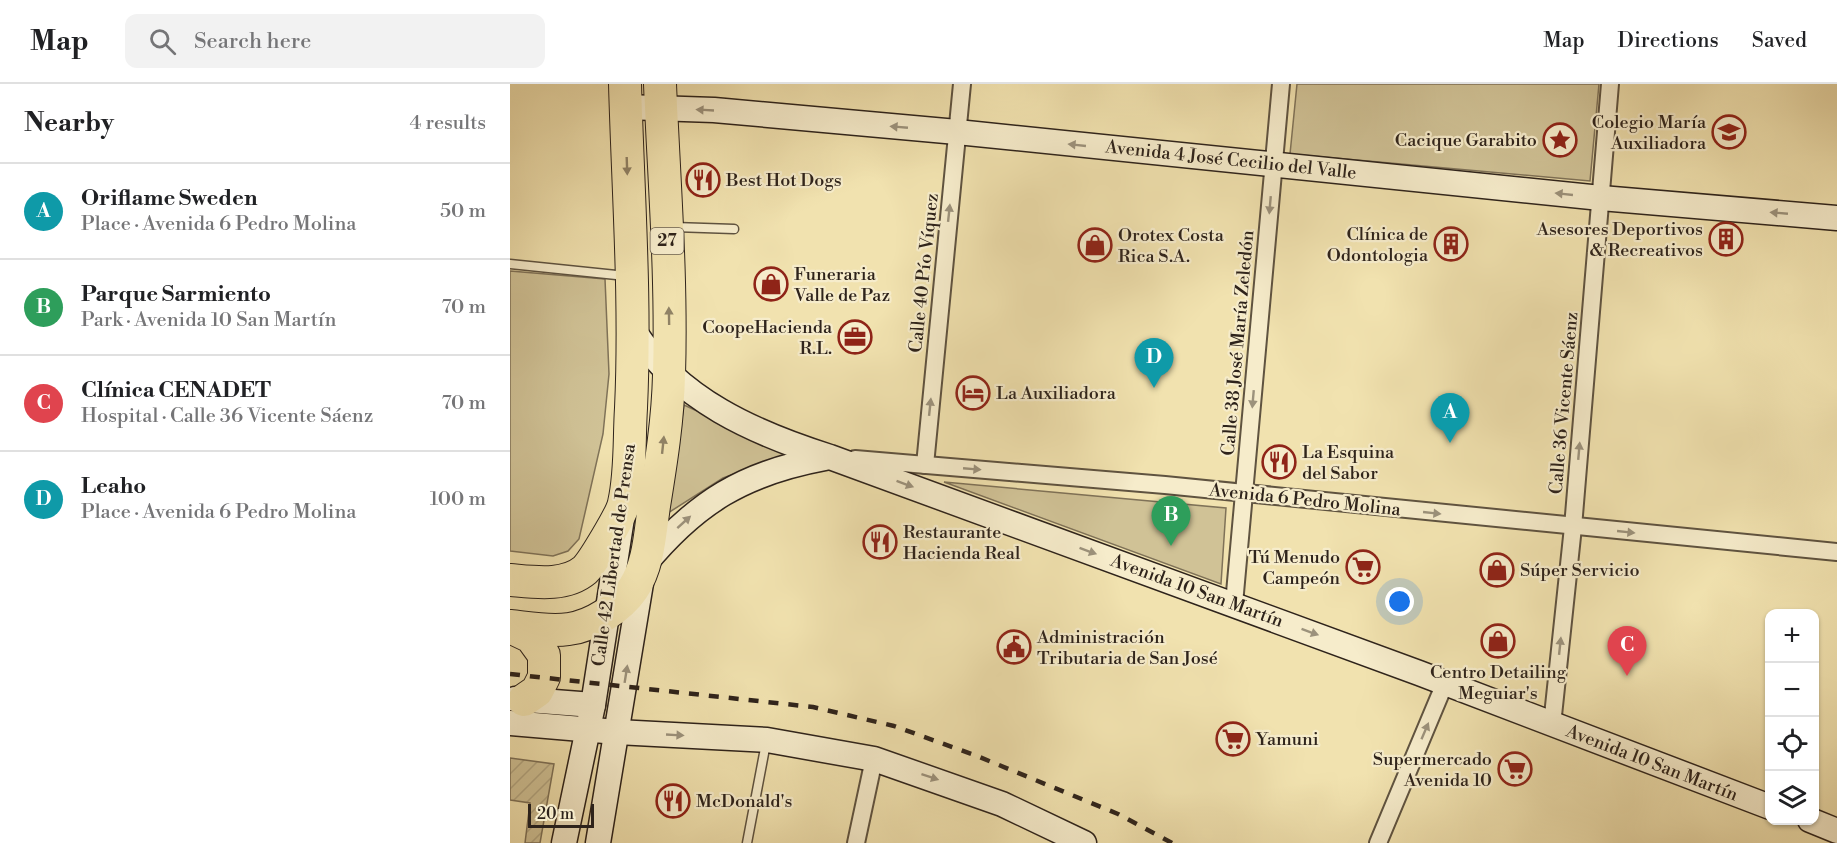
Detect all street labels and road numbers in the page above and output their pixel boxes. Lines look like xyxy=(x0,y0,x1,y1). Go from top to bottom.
street label: Avenida 4 José Cecilio del Valle xyxy=(1103,135,1358,185)
street label: Calle 40 Pío Víquez xyxy=(904,192,944,354)
road number: 27 xyxy=(650,228,684,254)
street label: Calle 38 José María Zeledón xyxy=(1217,229,1259,457)
street label: Calle 36 Vicente Sáenz xyxy=(1545,311,1583,495)
street label: Calle 42 Libertad de Prensa xyxy=(587,441,641,668)
street label: Avenida 6 Pedro Molina xyxy=(1207,478,1403,522)
street label: Avenida 10 San Martín xyxy=(1107,549,1287,633)
street label: Avenida 10 San Martín xyxy=(1562,719,1741,806)

